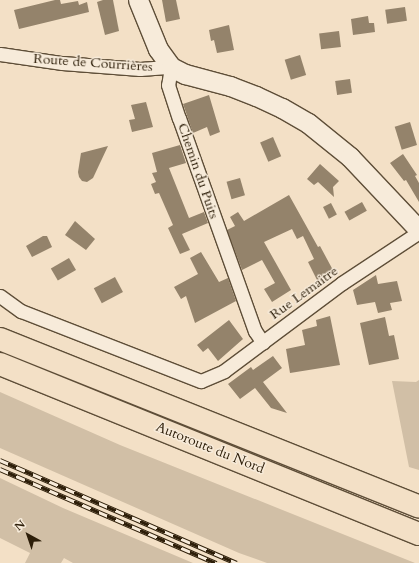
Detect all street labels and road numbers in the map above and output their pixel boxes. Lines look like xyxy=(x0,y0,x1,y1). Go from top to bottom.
street label: Route de Courrières xyxy=(33,50,153,76)
street label: Chemin du Puits xyxy=(174,121,222,221)
street label: Rue Lemaitre xyxy=(267,263,341,323)
street label: Autoroute du Nord xyxy=(153,419,267,477)

